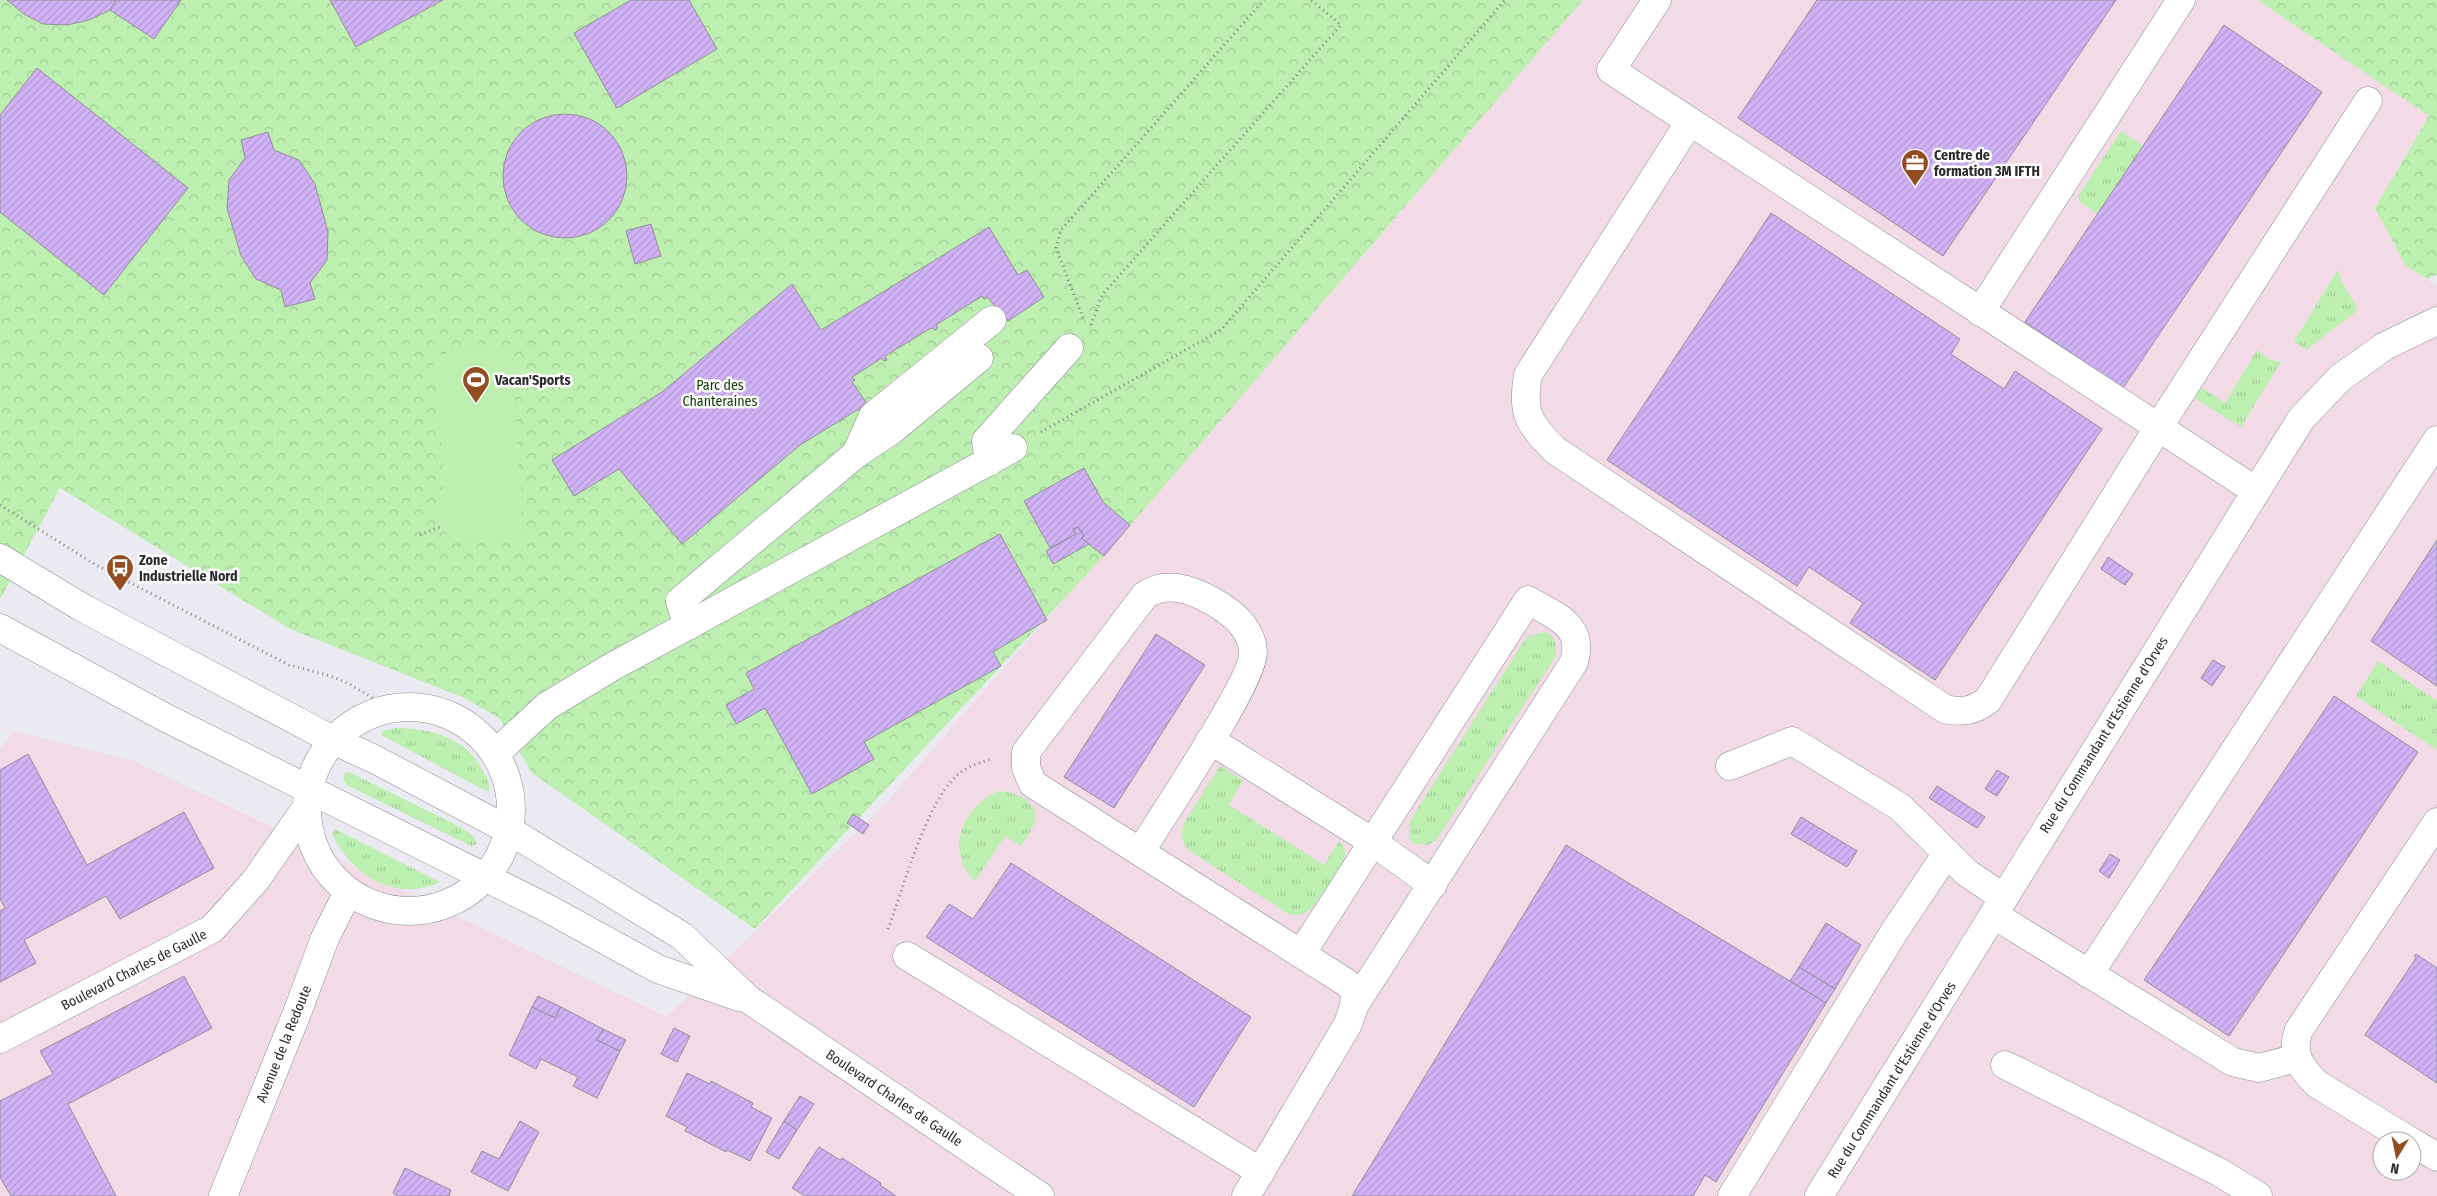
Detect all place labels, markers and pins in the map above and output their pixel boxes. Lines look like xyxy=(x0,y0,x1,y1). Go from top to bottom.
place label: Centre de formation 3M IFTH xyxy=(1934,147,2040,180)
office icon: Centre de formation 3M IFTH xyxy=(1900,148,1930,187)
sports icon: Vacan'Sports xyxy=(461,365,491,404)
place label: Vacan'Sports xyxy=(494,372,571,389)
place label: Zone Industrielle Nord xyxy=(139,552,238,585)
bus stop icon: Zone Industrielle Nord xyxy=(105,553,135,592)

